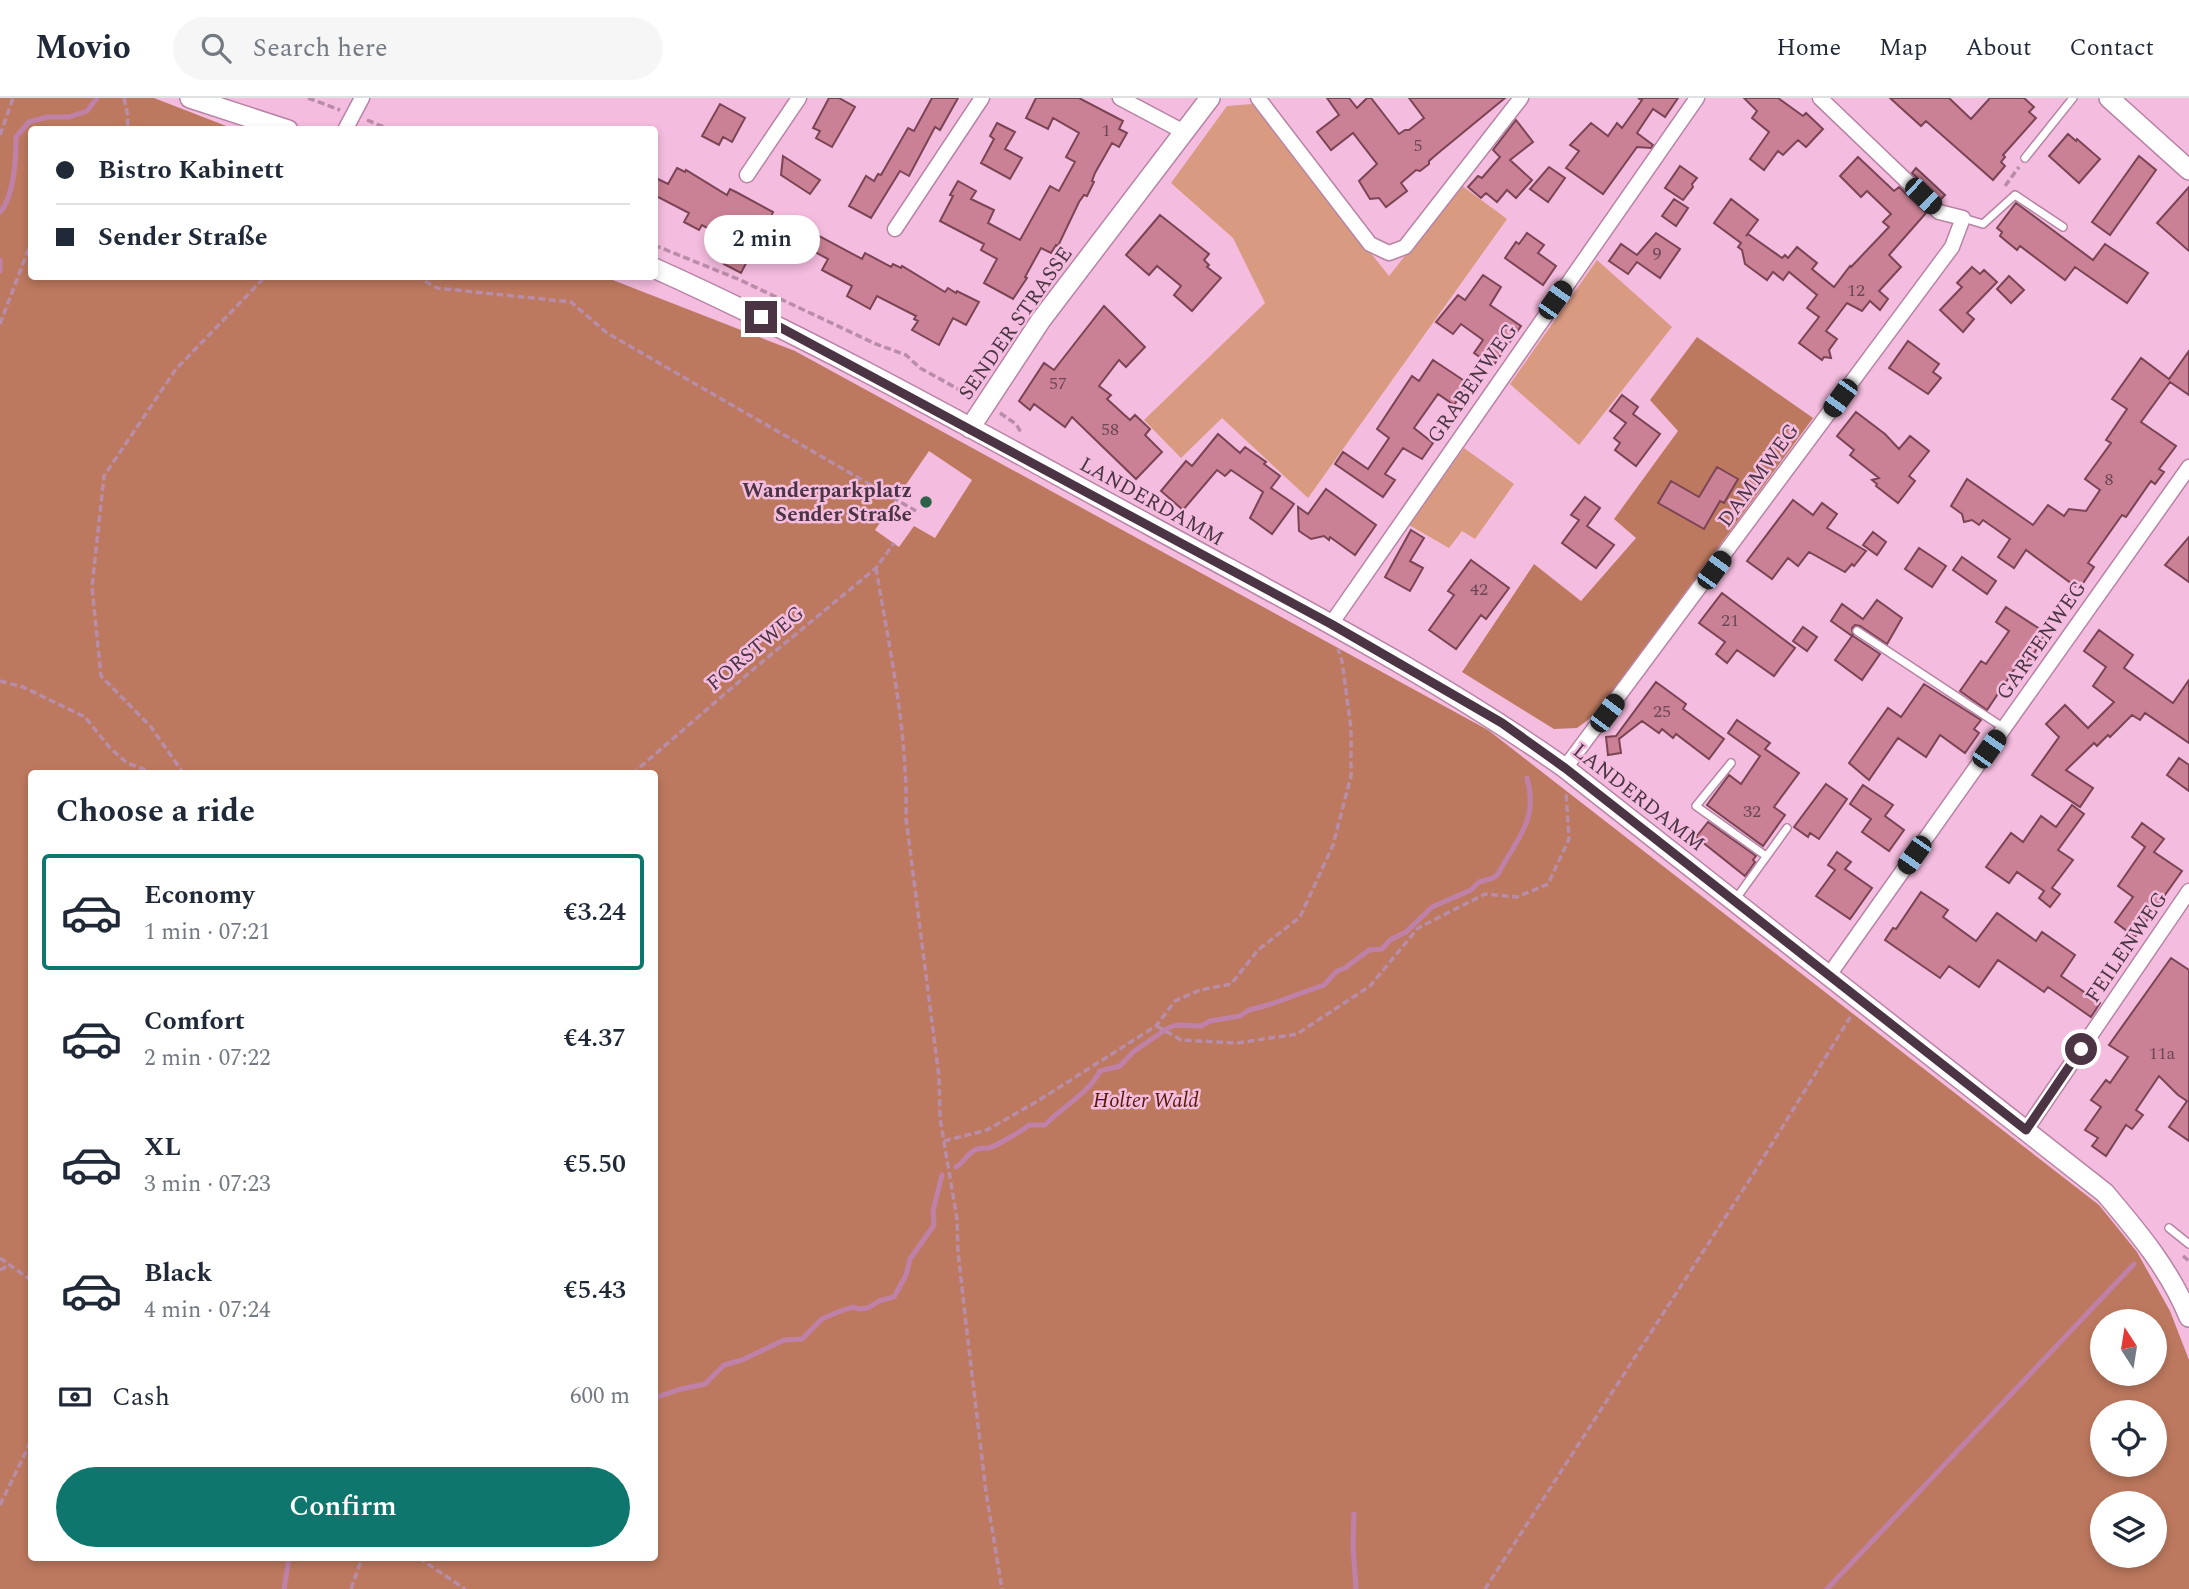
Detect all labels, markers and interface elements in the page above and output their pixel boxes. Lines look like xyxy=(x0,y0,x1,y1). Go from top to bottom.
search box xyxy=(173,17,663,80)
text: Movio xyxy=(35,23,131,73)
text: Search here xyxy=(253,28,388,68)
icon: search xyxy=(197,29,235,67)
text: Home xyxy=(1776,30,1841,66)
text: Map xyxy=(1879,30,1927,66)
text: About xyxy=(1965,30,2031,66)
text: Contact xyxy=(2069,30,2154,66)
house number: 1 xyxy=(1102,117,1111,144)
house number: 5 xyxy=(1414,132,1423,159)
text: Bistro Kabinett xyxy=(98,150,284,190)
car xyxy=(1901,174,1946,218)
callout: 2 min xyxy=(703,216,819,264)
text: Sender Straße xyxy=(98,217,268,257)
text: 2 min xyxy=(732,222,792,257)
street label: SENDER STRASSE xyxy=(951,240,1081,407)
house number: 9 xyxy=(1653,240,1662,267)
car xyxy=(1535,277,1576,323)
house number: 12 xyxy=(1847,277,1865,304)
route end xyxy=(745,301,777,333)
street label: GRABENWEG xyxy=(1419,317,1526,450)
house number: 57 xyxy=(1049,370,1067,397)
car xyxy=(1820,375,1861,421)
house number: 58 xyxy=(1101,416,1119,443)
street label: DAMMWEG xyxy=(1710,417,1808,534)
street label: LANDERDAMM xyxy=(1073,449,1230,555)
house number: 8 xyxy=(2105,466,2114,493)
place label: Wanderparkplatz Sender Straße xyxy=(742,475,912,531)
marker: Wanderparkplatz Sender Straße xyxy=(918,494,934,510)
car xyxy=(1694,547,1735,593)
street label: GARTENWEG xyxy=(1989,574,2095,707)
house number: 42 xyxy=(1470,576,1488,603)
street label: FORSTWEG xyxy=(700,598,812,699)
house number: 21 xyxy=(1721,607,1739,634)
car xyxy=(1586,690,1629,736)
house number: 25 xyxy=(1653,698,1671,725)
car xyxy=(1969,726,2010,772)
street label: LANDERDAMM xyxy=(1565,736,1712,860)
text: Choose a ride xyxy=(56,787,255,836)
house number: 32 xyxy=(1743,798,1761,825)
car xyxy=(1894,832,1935,878)
text: Economy xyxy=(144,875,254,915)
icon: car xyxy=(60,881,123,944)
street label: FEILENWEG xyxy=(2078,885,2176,1010)
text: €3.24 xyxy=(563,892,626,932)
text: 1 min · 07:21 xyxy=(144,915,271,950)
text: Comfort xyxy=(144,1001,245,1041)
icon: car xyxy=(60,1007,123,1070)
text: €4.37 xyxy=(563,1018,626,1058)
route start xyxy=(2065,1033,2097,1065)
house number: 11a xyxy=(2149,1040,2176,1067)
text: 2 min · 07:22 xyxy=(144,1041,271,1076)
park label: Holter Wald xyxy=(1093,1085,1199,1117)
text: XL xyxy=(144,1127,181,1167)
icon: car xyxy=(60,1133,123,1196)
text: €5.50 xyxy=(563,1144,626,1184)
text: 3 min · 07:23 xyxy=(144,1167,271,1202)
text: Black xyxy=(144,1253,212,1293)
icon: car xyxy=(60,1259,123,1322)
text: €5.43 xyxy=(563,1270,626,1310)
text: 4 min · 07:24 xyxy=(144,1293,271,1328)
north arrow xyxy=(2090,1309,2166,1386)
map controls xyxy=(2090,1309,2167,1568)
text: Cash xyxy=(112,1377,170,1417)
icon: cash xyxy=(56,1378,94,1416)
text: 600 m xyxy=(570,1379,630,1414)
button: locate xyxy=(2090,1400,2167,1477)
button: Confirm xyxy=(56,1467,630,1547)
button: layers xyxy=(2090,1491,2167,1568)

